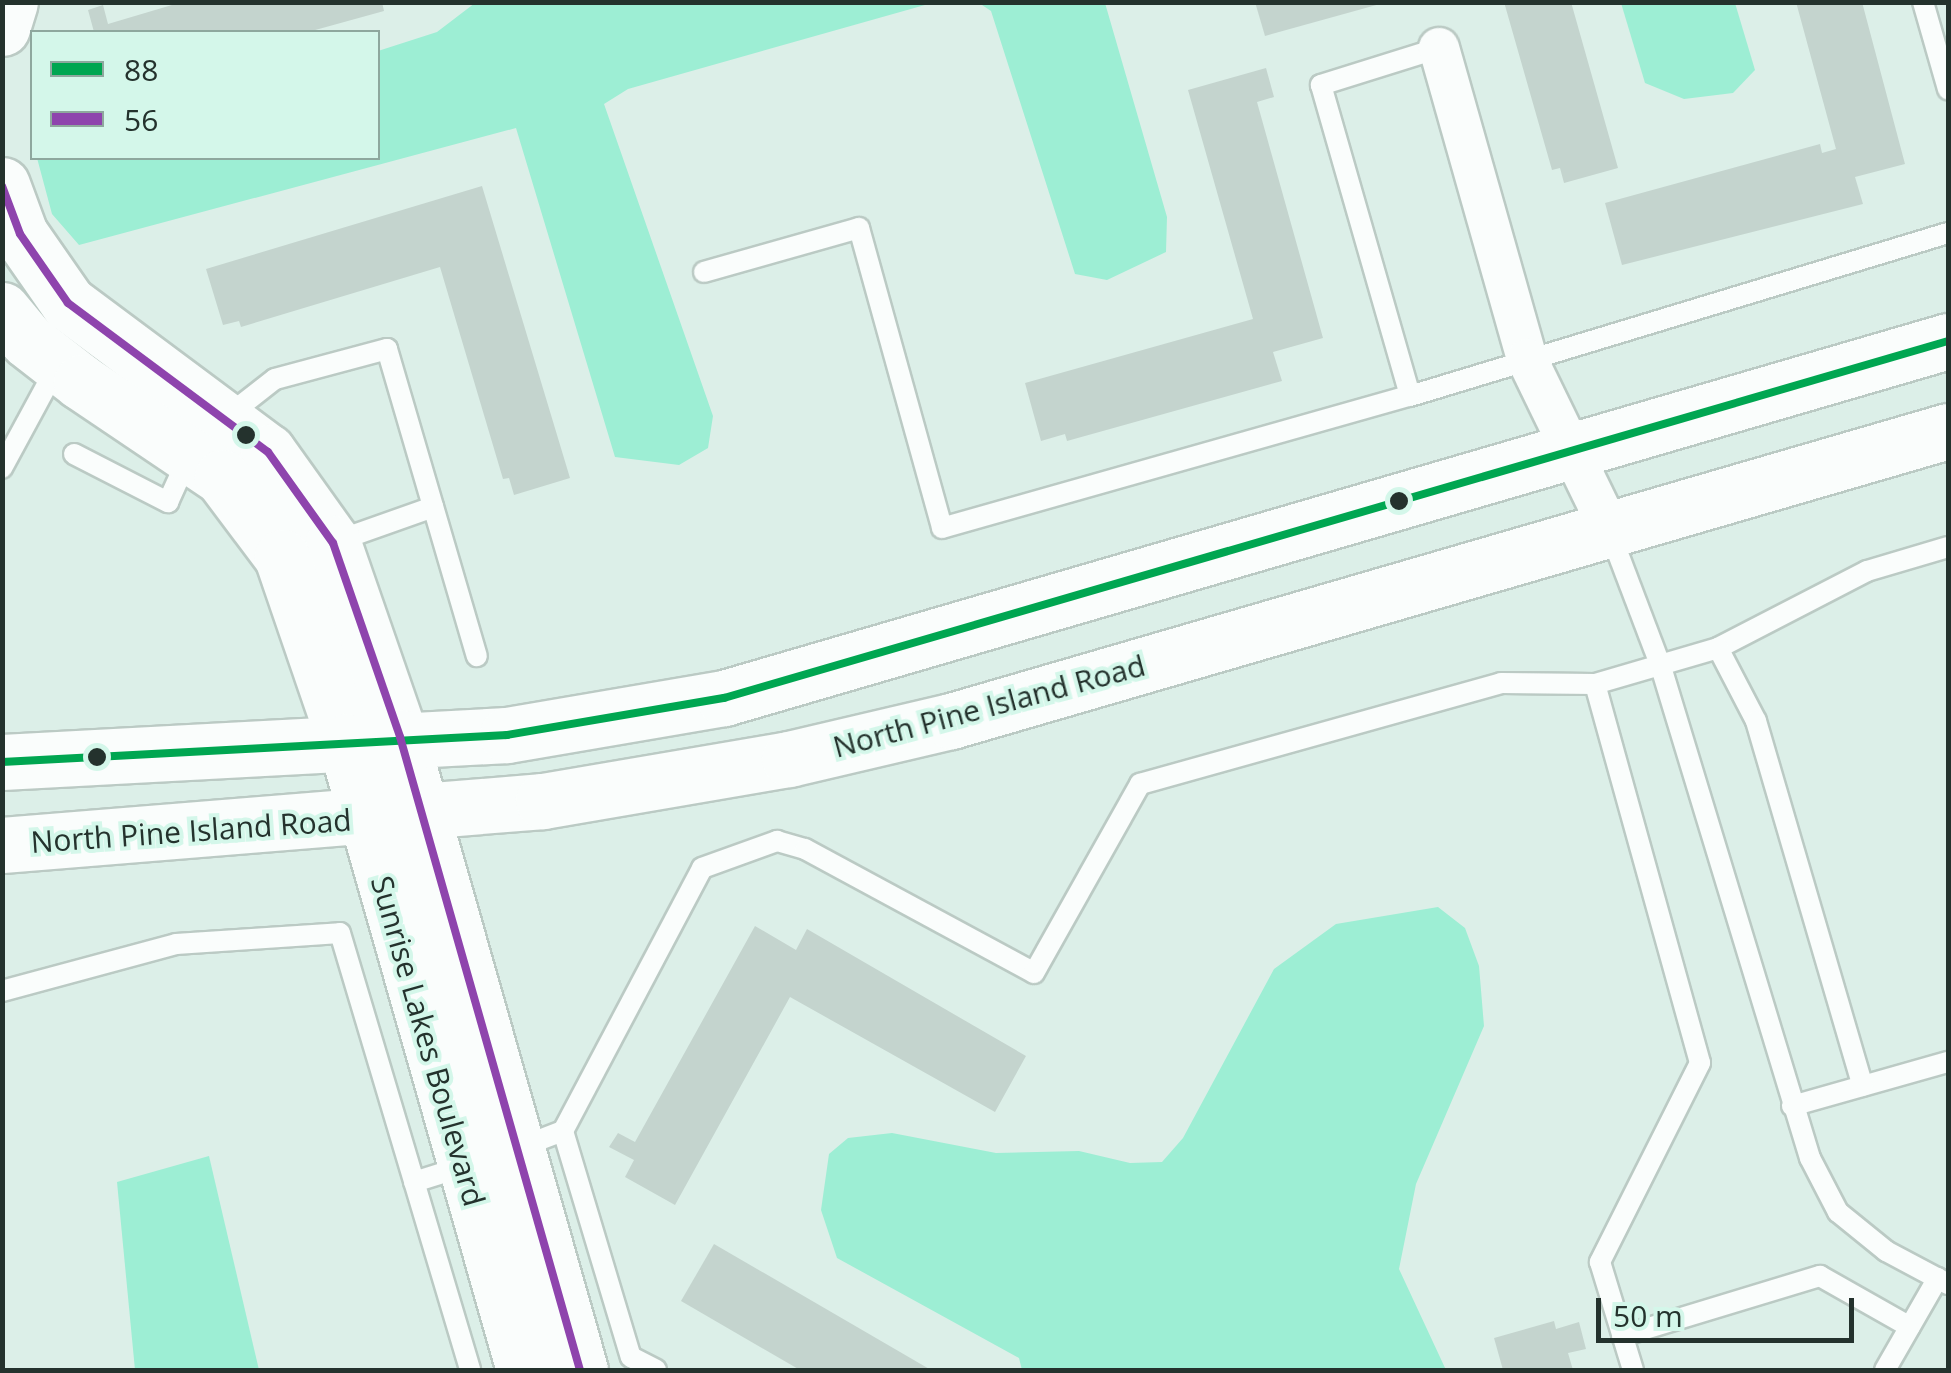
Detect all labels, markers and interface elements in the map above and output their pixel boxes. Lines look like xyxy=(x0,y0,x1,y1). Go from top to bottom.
legend xyxy=(30,30,380,160)
text: 88 xyxy=(124,49,158,90)
text: 56 xyxy=(124,99,158,140)
unlabelled marker xyxy=(236,425,256,445)
unlabelled marker xyxy=(1389,491,1409,511)
street label: North Pine Island Road xyxy=(829,647,1149,765)
unlabelled marker xyxy=(87,747,107,767)
street label: North Pine Island Road xyxy=(29,802,353,860)
street label: Sunrise Lakes Boulevard xyxy=(364,872,492,1210)
scale bar xyxy=(1601,1278,1858,1340)
text: 50 m xyxy=(1613,1295,1683,1336)

